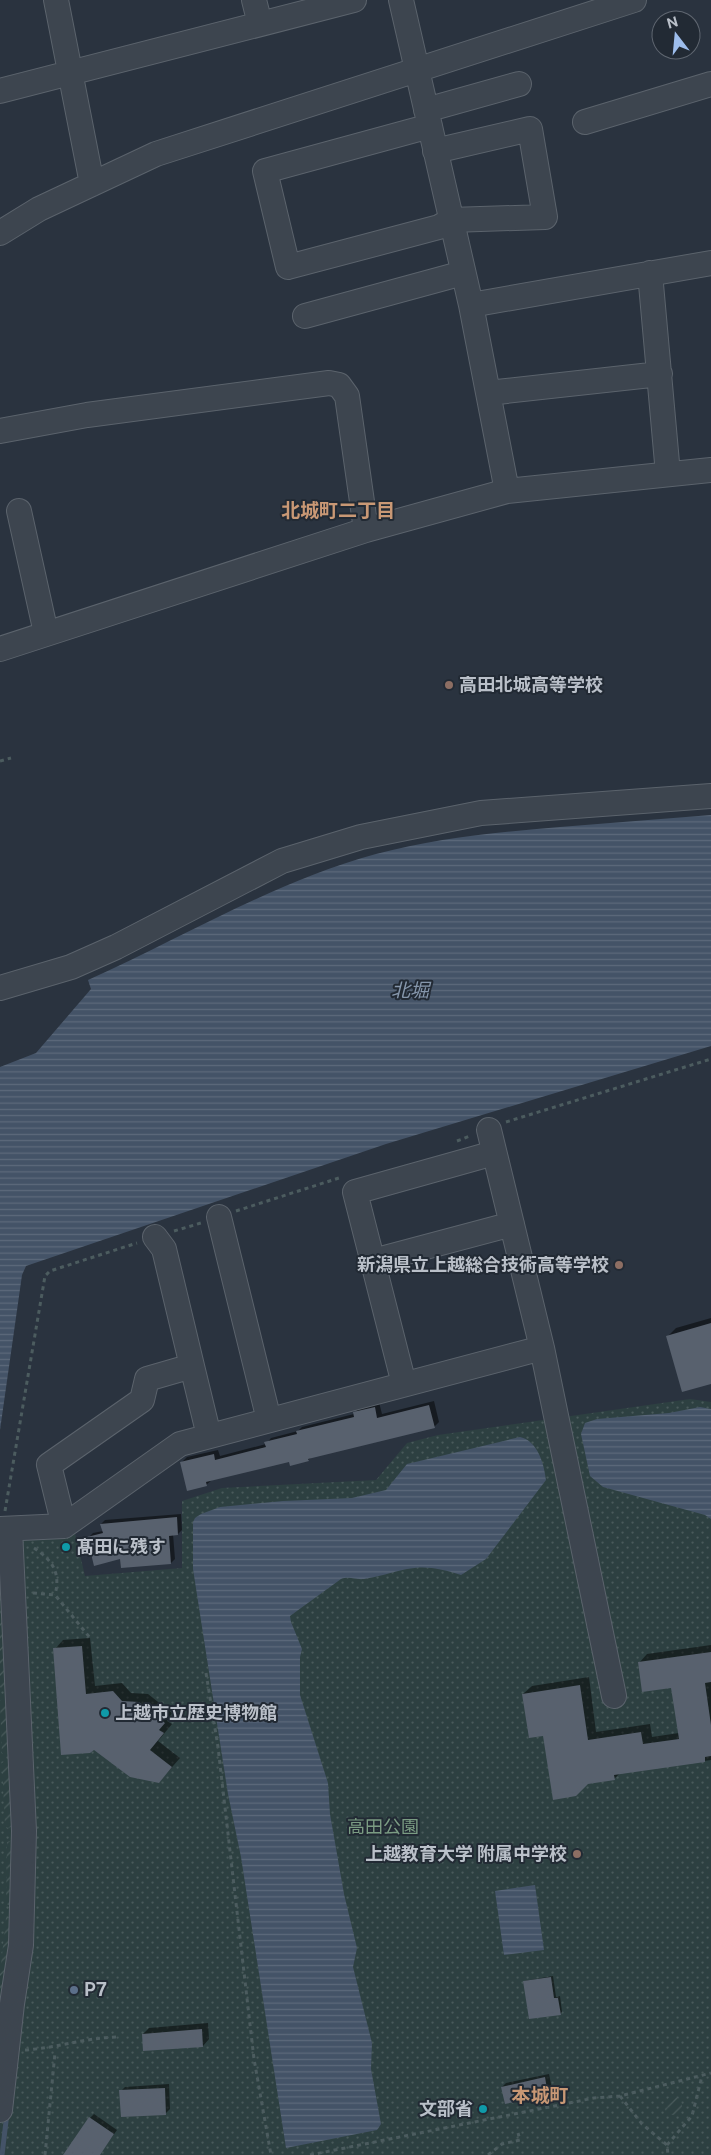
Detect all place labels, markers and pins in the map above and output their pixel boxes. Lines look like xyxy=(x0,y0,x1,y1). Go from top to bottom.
place label: 高田北城高等学校 xyxy=(459,674,603,695)
marker: 高田北城高等学校 xyxy=(443,679,455,691)
place label: 新潟県立上越総合技術高等学校 xyxy=(357,1254,609,1275)
marker: 新潟県立上越総合技術高等学校 xyxy=(613,1259,625,1271)
place label: 髙田に残す xyxy=(76,1536,166,1557)
marker: 髙田に残す xyxy=(60,1541,72,1553)
place label: 上越市立歴史博物館 xyxy=(115,1702,277,1723)
marker: 上越市立歴史博物館 xyxy=(99,1707,111,1719)
place label: 上越教育大学 附属中学校 xyxy=(365,1843,567,1864)
marker: 上越教育大学 附属中学校 xyxy=(571,1848,583,1860)
place label: P7 xyxy=(84,1979,107,2000)
marker: P7 xyxy=(68,1984,80,1996)
place label: 文部省 xyxy=(419,2098,473,2119)
marker: 文部省 xyxy=(477,2103,489,2115)

